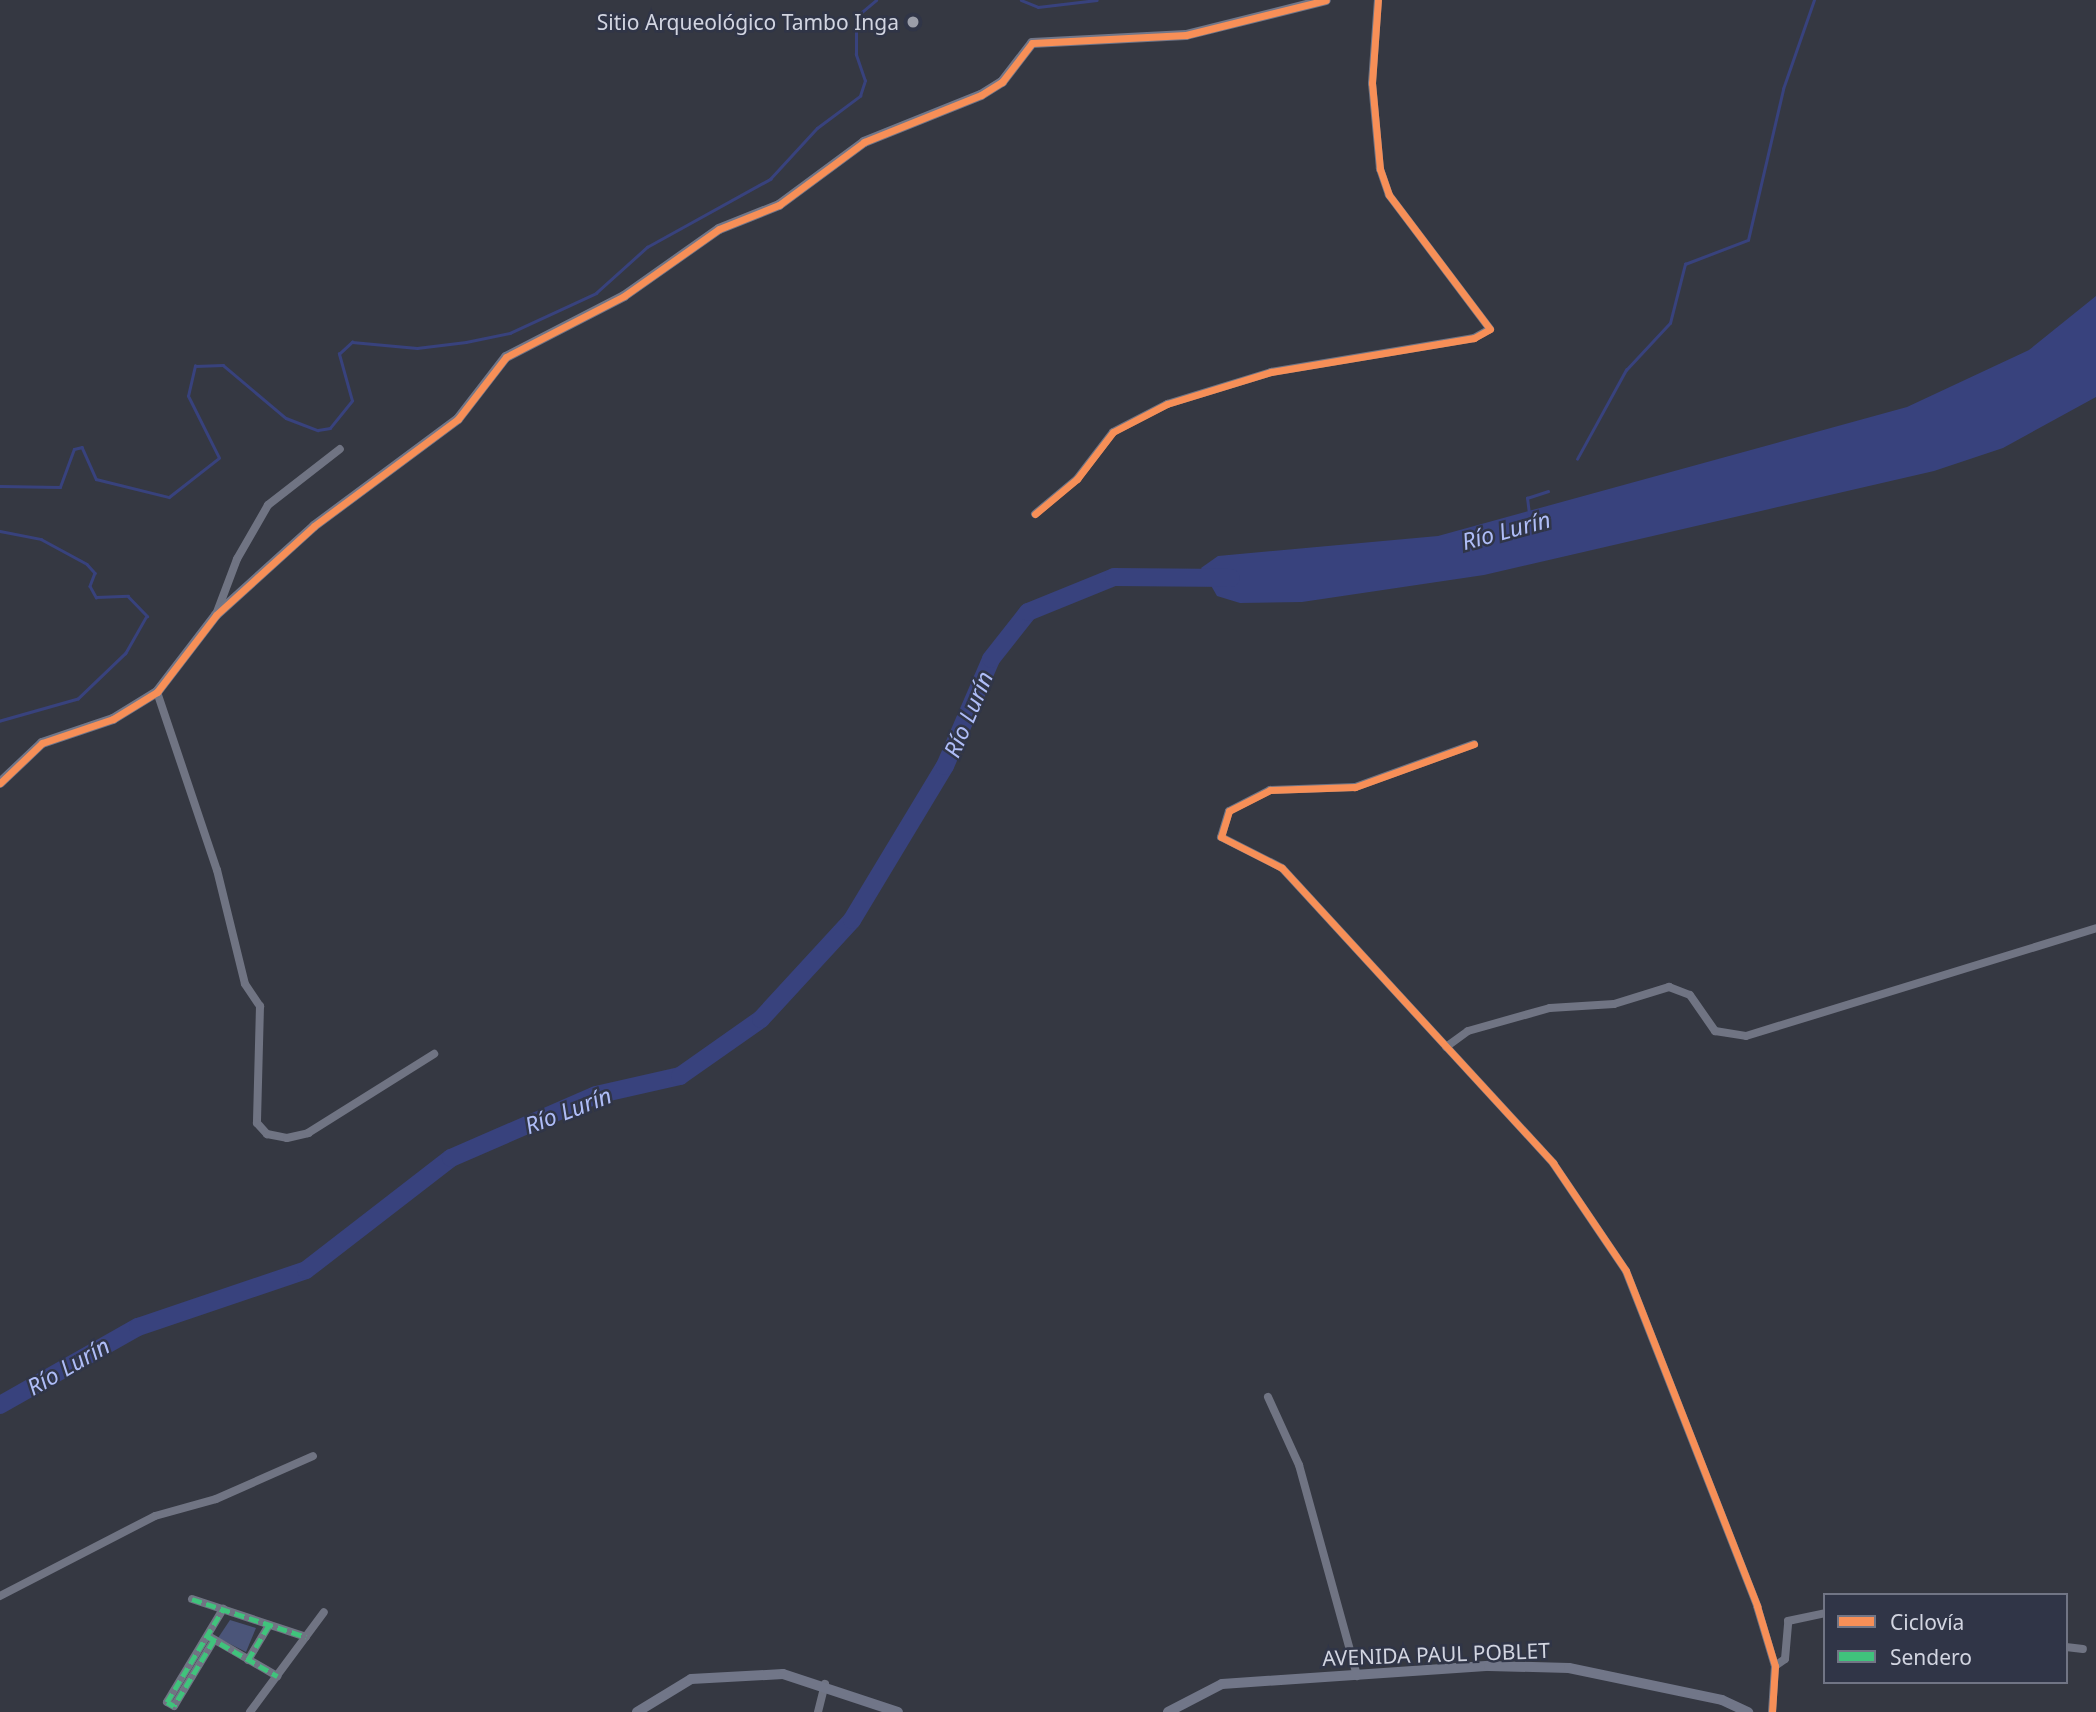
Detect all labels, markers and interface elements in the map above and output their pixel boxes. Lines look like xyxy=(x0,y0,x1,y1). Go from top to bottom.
place label: Sitio Arqueológico Tambo Inga xyxy=(597,9,899,35)
marker: Sitio Arqueológico Tambo Inga xyxy=(905,14,921,30)
water label: Río Lurín xyxy=(1459,505,1553,555)
water label: Río Lurín xyxy=(938,667,998,761)
water label: Río Lurín xyxy=(521,1081,615,1139)
water label: Río Lurín xyxy=(22,1331,114,1401)
legend xyxy=(1823,1593,2068,1684)
text: Ciclovía xyxy=(1890,1608,1964,1636)
street label: AVENIDA PAUL POBLET xyxy=(1322,1637,1550,1671)
text: Sendero xyxy=(1890,1643,1972,1671)

